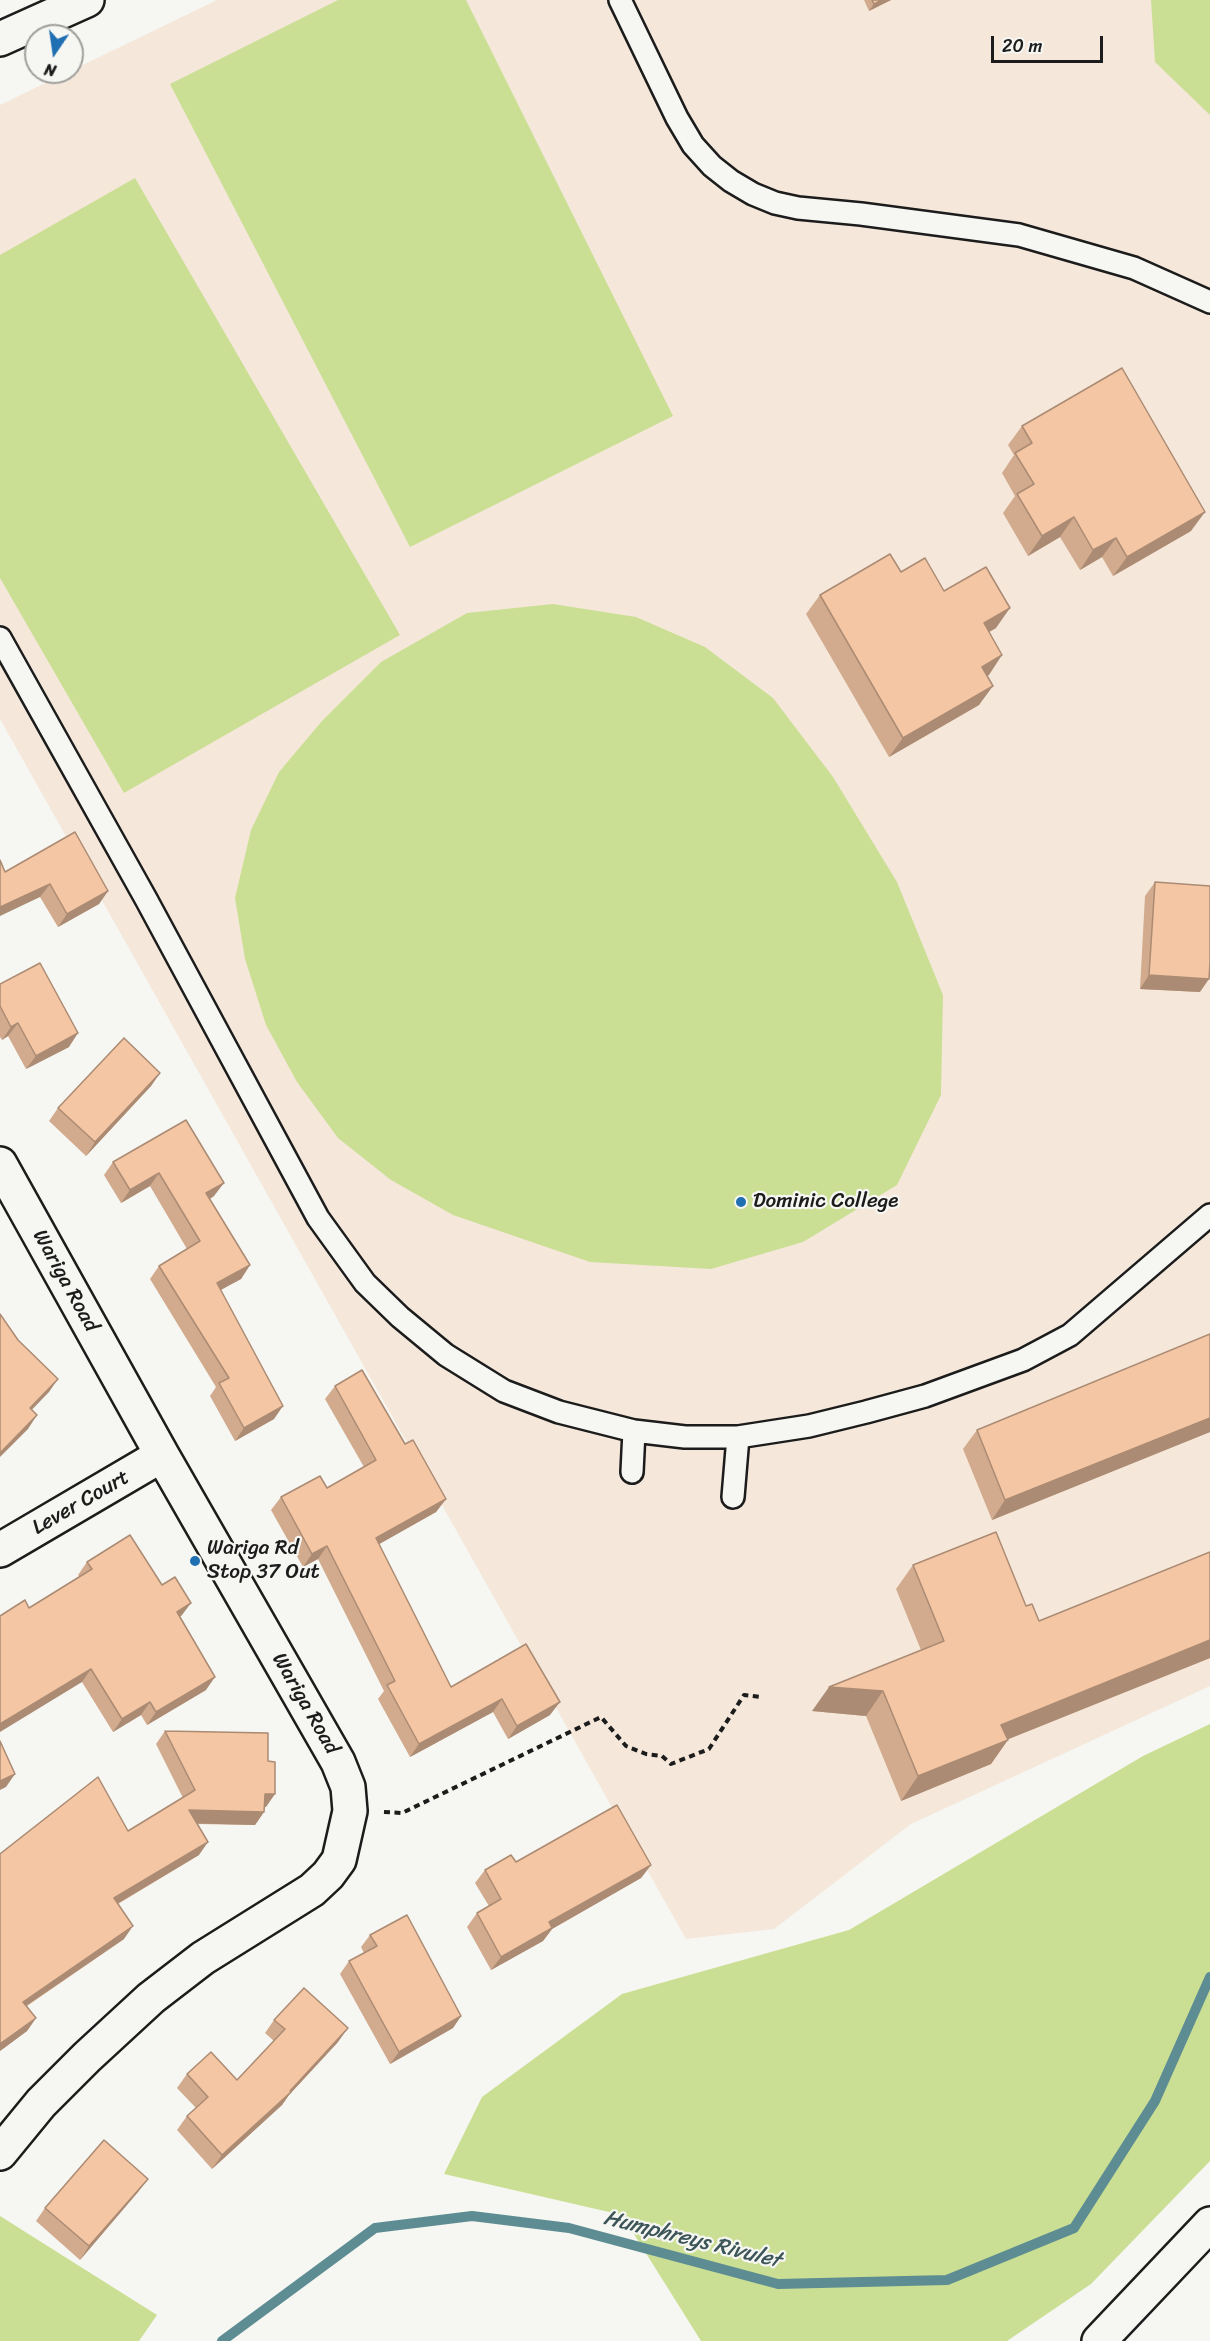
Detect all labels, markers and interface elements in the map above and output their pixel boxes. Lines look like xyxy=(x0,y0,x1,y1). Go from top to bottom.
north arrow xyxy=(24,24,84,84)
scale bar xyxy=(994,24,1106,62)
text: 20 m xyxy=(1002,30,1042,62)
text: N xyxy=(42,55,59,85)
place label: Dominic College xyxy=(753,1189,898,1215)
marker: Dominic College xyxy=(734,1195,748,1209)
street label: Wariga Road xyxy=(27,1226,103,1336)
street label: Lever Court xyxy=(28,1465,134,1541)
place label: Wariga Rd Stop 37 Out xyxy=(207,1536,320,1586)
marker: Wariga Rd Stop 37 Out xyxy=(188,1554,202,1568)
street label: Wariga Road xyxy=(266,1649,344,1759)
water label: Humphreys Rivulet xyxy=(601,2205,783,2275)

